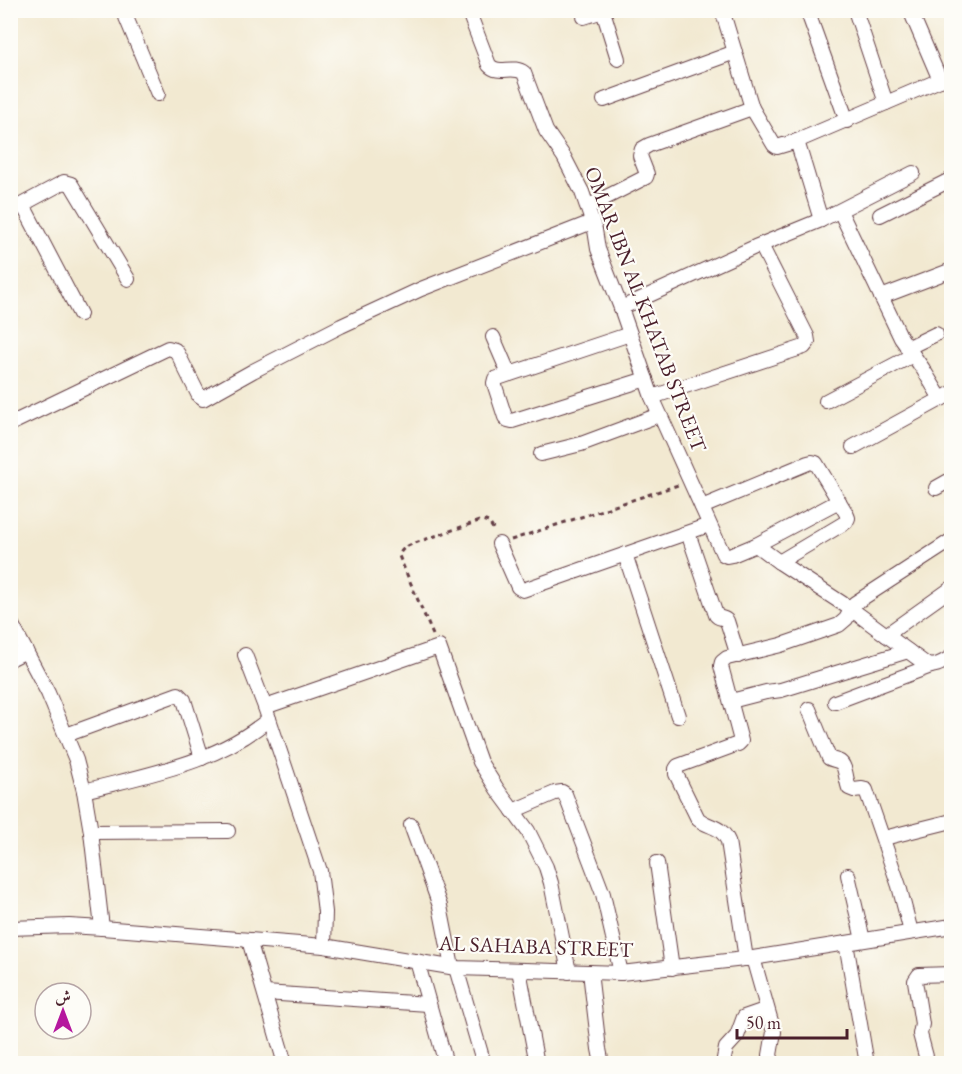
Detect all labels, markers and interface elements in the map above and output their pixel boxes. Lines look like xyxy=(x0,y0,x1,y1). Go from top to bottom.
street label: OMAR IBN AL KHATAB STREET xyxy=(579,162,713,456)
street label: AL SAHABA STREET xyxy=(437,929,635,963)
north arrow xyxy=(33,981,93,1041)
text: ش xyxy=(55,986,71,1007)
scale bar xyxy=(737,1002,846,1040)
text: 50 m xyxy=(746,1011,781,1034)

